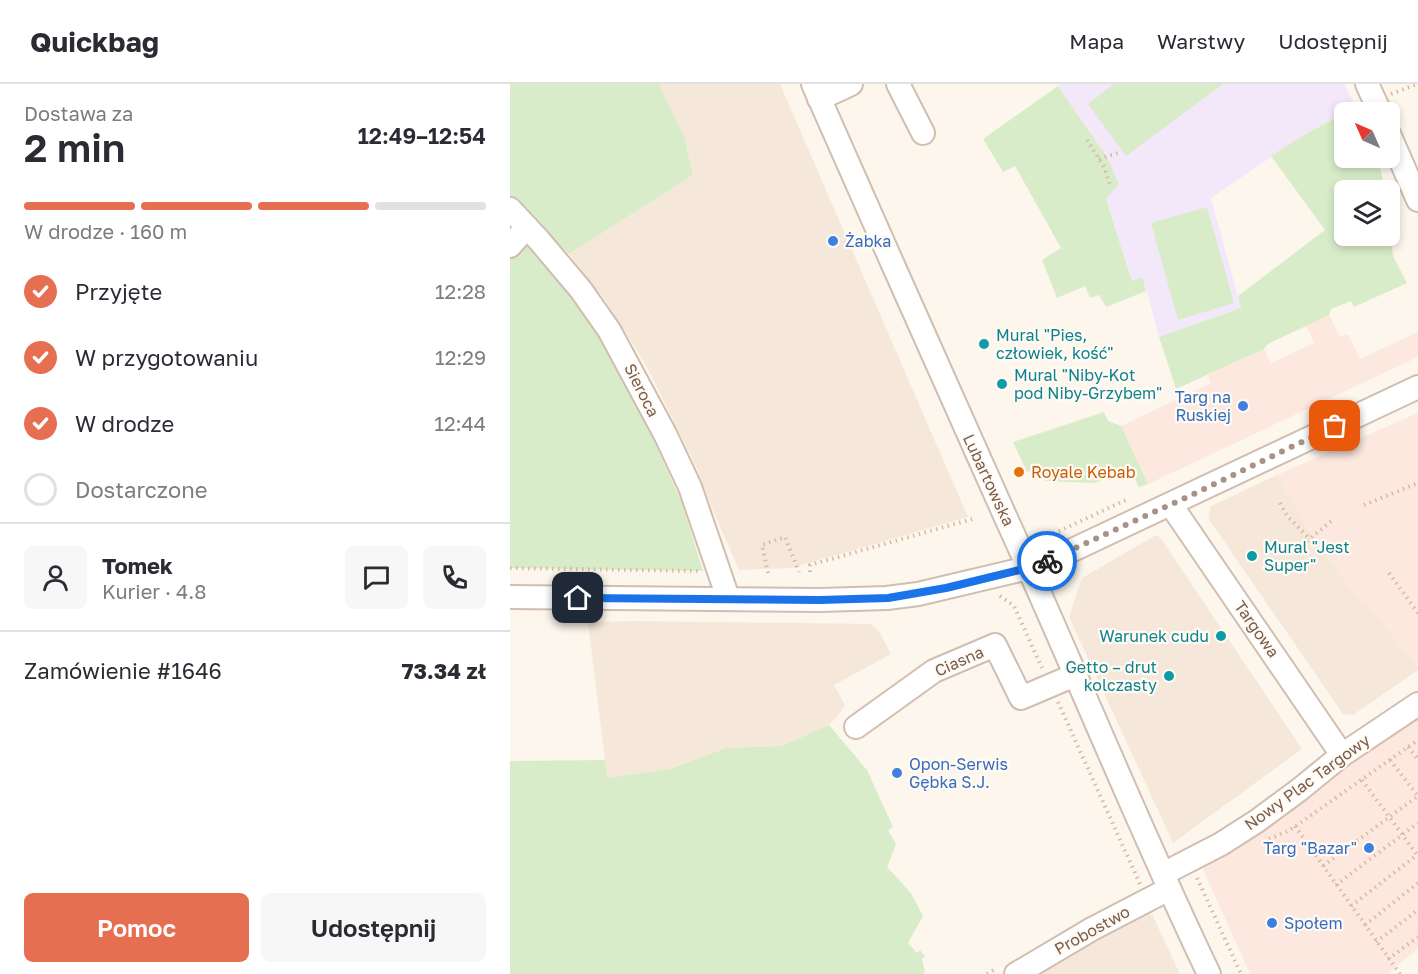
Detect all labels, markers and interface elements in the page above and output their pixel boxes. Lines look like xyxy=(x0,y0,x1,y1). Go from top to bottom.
text: Quickbag xyxy=(30,25,159,58)
text: Mapa xyxy=(1069,28,1124,54)
text: Warstwy xyxy=(1157,28,1245,54)
text: Udostępnij xyxy=(1278,28,1388,54)
text: Dostawa za xyxy=(24,101,133,125)
north arrow xyxy=(1334,102,1400,168)
map controls xyxy=(1334,102,1400,246)
text: 12:49–12:54 xyxy=(358,122,486,149)
text: 2 min xyxy=(24,124,125,171)
button: layers xyxy=(1334,180,1400,246)
text: W drodze · 160 m xyxy=(24,219,187,243)
place label: Żabka xyxy=(845,231,891,251)
marker: Żabka xyxy=(826,234,840,248)
icon: check xyxy=(24,275,57,308)
text: Przyjęte xyxy=(75,278,162,305)
text: 12:28 xyxy=(435,279,486,303)
place label: Mural "Pies, człowiek, kość" xyxy=(996,325,1114,363)
marker: Mural "Pies, człowiek, kość" xyxy=(977,337,991,351)
icon: check xyxy=(24,341,57,374)
text: W przygotowaniu xyxy=(75,344,258,371)
text: 12:29 xyxy=(435,345,486,369)
street label: Sieroca xyxy=(620,360,664,420)
place label: Mural "Niby-Kot pod Niby-Grzybem" xyxy=(1014,365,1162,403)
marker: Mural "Niby-Kot pod Niby-Grzybem" xyxy=(995,377,1009,391)
place label: Targ na Ruskiej xyxy=(1175,387,1231,425)
marker: Targ na Ruskiej xyxy=(1236,399,1250,413)
pin xyxy=(1309,400,1360,451)
icon: check xyxy=(24,407,57,440)
icon: bag xyxy=(1318,409,1351,442)
text: W drodze xyxy=(75,410,174,437)
text: 12:44 xyxy=(434,411,486,435)
street label: Lubartowska xyxy=(959,431,1019,529)
place label: Royale Kebab xyxy=(1031,462,1136,482)
marker: Royale Kebab xyxy=(1012,465,1026,479)
text: Dostarczone xyxy=(75,476,208,503)
courier xyxy=(1017,531,1077,591)
place label: Mural "Jest Super" xyxy=(1264,537,1350,575)
icon: bike xyxy=(1031,545,1064,578)
button: person xyxy=(24,546,87,609)
button: chat xyxy=(345,546,408,609)
button: phone xyxy=(423,546,486,609)
marker: Mural "Jest Super" xyxy=(1245,549,1259,563)
text: Tomek xyxy=(102,552,173,579)
pin xyxy=(552,572,603,623)
text: Kurier · 4.8 xyxy=(102,579,206,603)
icon: home xyxy=(561,581,594,614)
street label: Targowa xyxy=(1230,597,1284,661)
place label: Warunek cudu xyxy=(1099,626,1209,646)
marker: Warunek cudu xyxy=(1214,629,1228,643)
street label: Ciasna xyxy=(931,641,987,681)
text: Zamówienie #1646 xyxy=(24,657,222,684)
text: 73.34 zł xyxy=(401,657,486,684)
place label: Getto – drut kolczasty xyxy=(1066,657,1157,695)
marker: Getto – drut kolczasty xyxy=(1162,669,1176,683)
street label: Nowy Plac Targowy xyxy=(1240,730,1374,834)
place label: Opon-Serwis Gębka S.J. xyxy=(909,754,1008,792)
marker: Opon-Serwis Gębka S.J. xyxy=(890,766,904,780)
place label: Targ "Bazar" xyxy=(1263,838,1357,858)
marker: Targ "Bazar" xyxy=(1362,841,1376,855)
button: Pomoc xyxy=(24,893,249,962)
button: Udostępnij xyxy=(261,893,486,962)
street label: Probostwo xyxy=(1051,901,1133,959)
place label: Społem xyxy=(1284,913,1343,933)
marker: Społem xyxy=(1265,916,1279,930)

